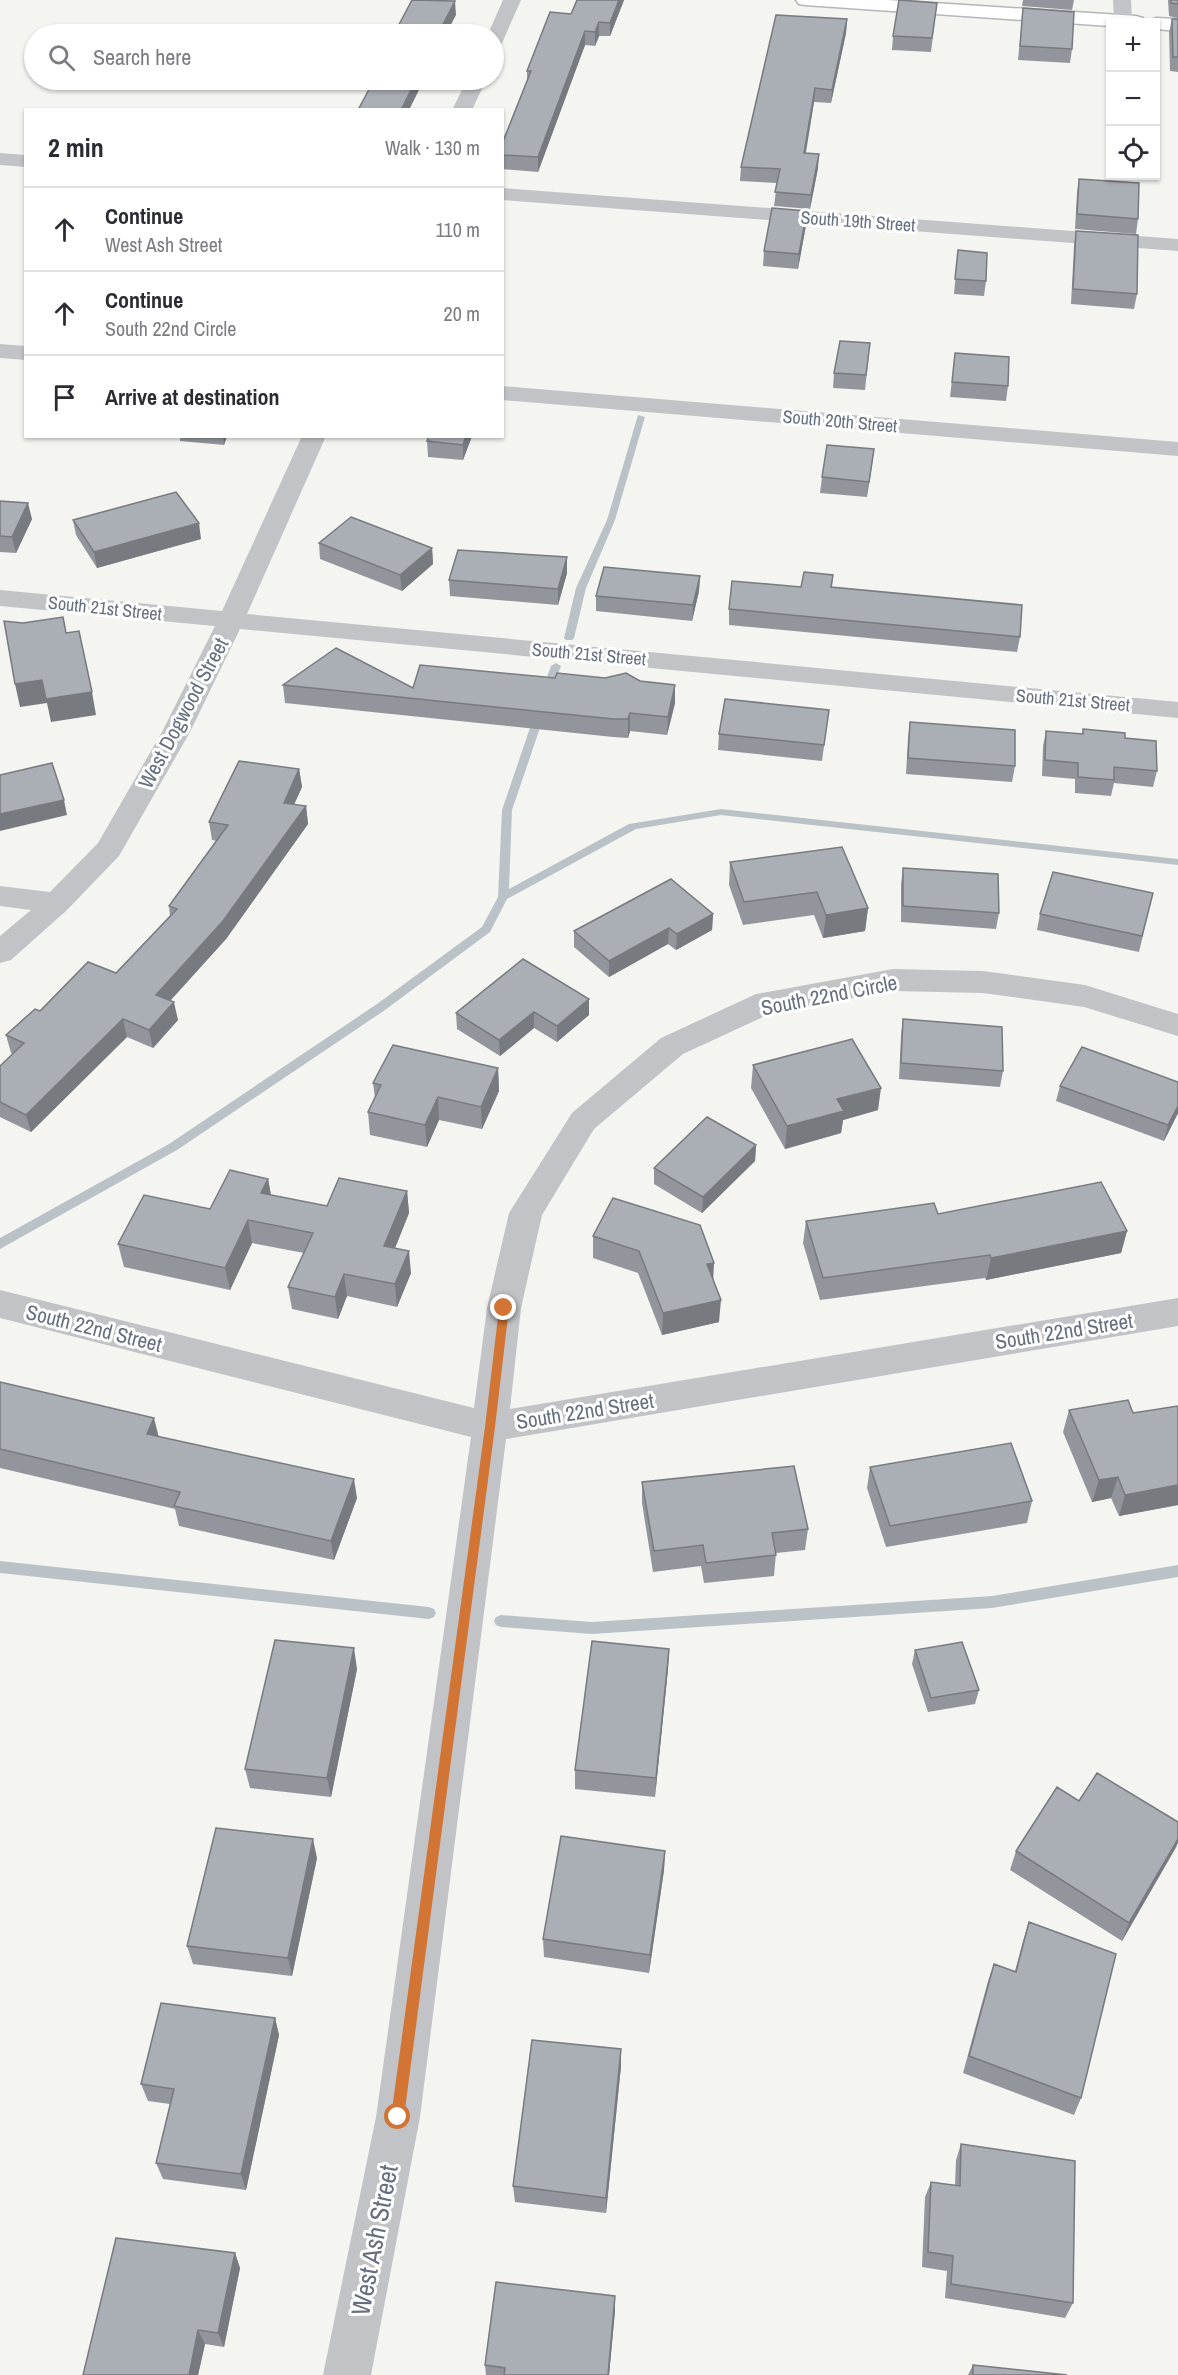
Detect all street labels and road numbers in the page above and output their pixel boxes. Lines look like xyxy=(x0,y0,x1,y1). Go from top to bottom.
street label: South 19th Street xyxy=(800,205,916,237)
street label: South 20th Street xyxy=(782,404,898,438)
street label: South 21st Street xyxy=(47,590,163,626)
street label: West Dogwood Street xyxy=(131,632,235,794)
street label: South 21st Street xyxy=(531,637,647,671)
street label: South 21st Street xyxy=(1015,683,1131,717)
street label: South 22nd Circle xyxy=(759,968,899,1022)
street label: South 22nd Street xyxy=(23,1297,165,1359)
street label: South 22nd Street xyxy=(993,1306,1135,1356)
street label: South 22nd Street xyxy=(514,1386,656,1436)
street label: West Ash Street xyxy=(342,2162,406,2318)

